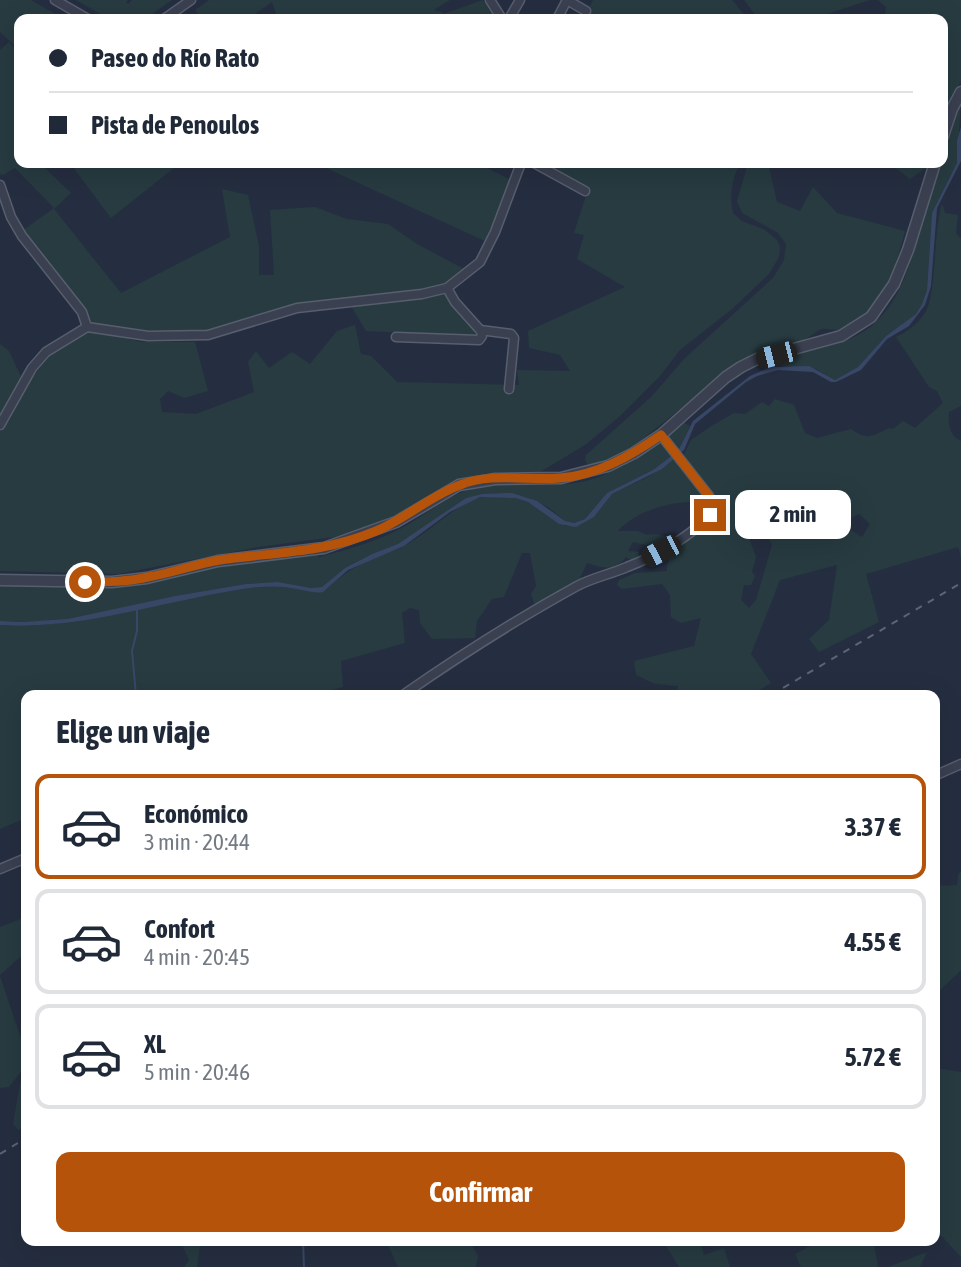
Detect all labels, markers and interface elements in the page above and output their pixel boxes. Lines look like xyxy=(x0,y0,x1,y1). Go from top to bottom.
text: Paseo do Río Rato xyxy=(91,43,259,73)
text: Pista de Penoulos xyxy=(91,110,259,140)
car xyxy=(754,340,799,370)
callout: 2 min xyxy=(734,490,850,540)
route end xyxy=(694,499,726,531)
text: 2 min xyxy=(770,501,816,527)
car xyxy=(638,532,685,570)
route start xyxy=(69,566,101,598)
text: Elige un viaje xyxy=(56,713,210,750)
icon: car xyxy=(60,795,123,858)
text: Económico xyxy=(144,799,248,829)
text: 3.37 € xyxy=(844,812,901,842)
text: 3 min · 20:44 xyxy=(144,829,250,855)
icon: car xyxy=(60,910,123,973)
text: Confort xyxy=(144,914,215,944)
text: 4.55 € xyxy=(844,927,901,957)
text: 4 min · 20:45 xyxy=(144,944,250,970)
icon: car xyxy=(60,1025,123,1088)
text: XL xyxy=(144,1029,166,1059)
text: 5.72 € xyxy=(844,1042,901,1072)
text: 5 min · 20:46 xyxy=(144,1059,250,1085)
button: Confirmar xyxy=(56,1152,905,1232)

